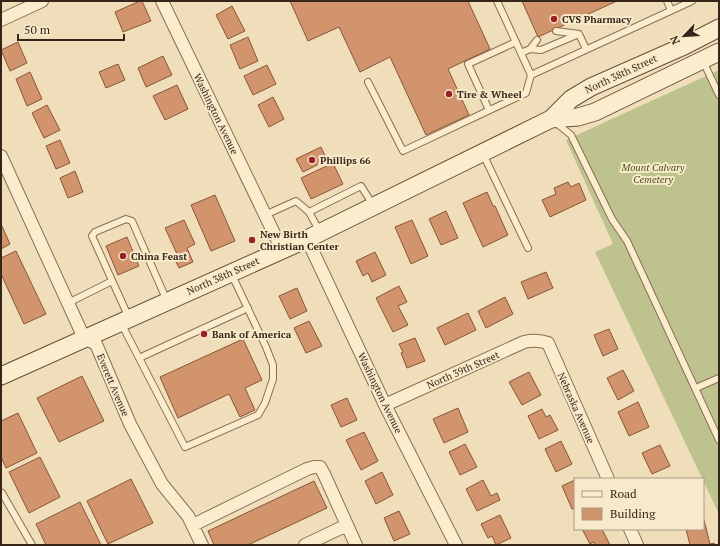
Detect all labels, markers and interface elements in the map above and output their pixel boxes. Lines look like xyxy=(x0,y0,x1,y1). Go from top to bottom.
place label: CVS Pharmacy xyxy=(562,13,632,26)
marker: CVS Pharmacy xyxy=(549,14,559,24)
scale bar xyxy=(18,16,124,42)
north arrow xyxy=(664,16,704,56)
text: 50 m xyxy=(24,22,51,37)
text: N xyxy=(667,33,683,47)
street label: North 38th Street xyxy=(583,51,659,96)
street label: Washington Avenue xyxy=(191,71,241,157)
place label: Tire & Wheel xyxy=(457,88,522,101)
marker: Tire & Wheel xyxy=(444,89,454,99)
place label: Phillips 66 xyxy=(320,154,371,167)
marker: Phillips 66 xyxy=(307,155,317,165)
park label: Mount Calvary Cemetery xyxy=(621,161,685,186)
place label: New Birth Christian Center xyxy=(260,228,340,253)
marker: New Birth Christian Center xyxy=(247,235,257,245)
place label: China Feast xyxy=(131,250,187,263)
marker: China Feast xyxy=(118,251,128,261)
street label: North 38th Street xyxy=(185,254,262,298)
place label: Bank of America xyxy=(212,328,292,341)
marker: Bank of America xyxy=(199,329,209,339)
street label: North 39th Street xyxy=(425,348,502,392)
street label: Washington Avenue xyxy=(355,350,405,436)
street label: Everett Avenue xyxy=(94,352,132,418)
street label: Nebraska Avenue xyxy=(555,371,597,445)
legend xyxy=(574,478,704,530)
text: Road xyxy=(610,486,637,501)
text: Building xyxy=(610,506,656,521)

